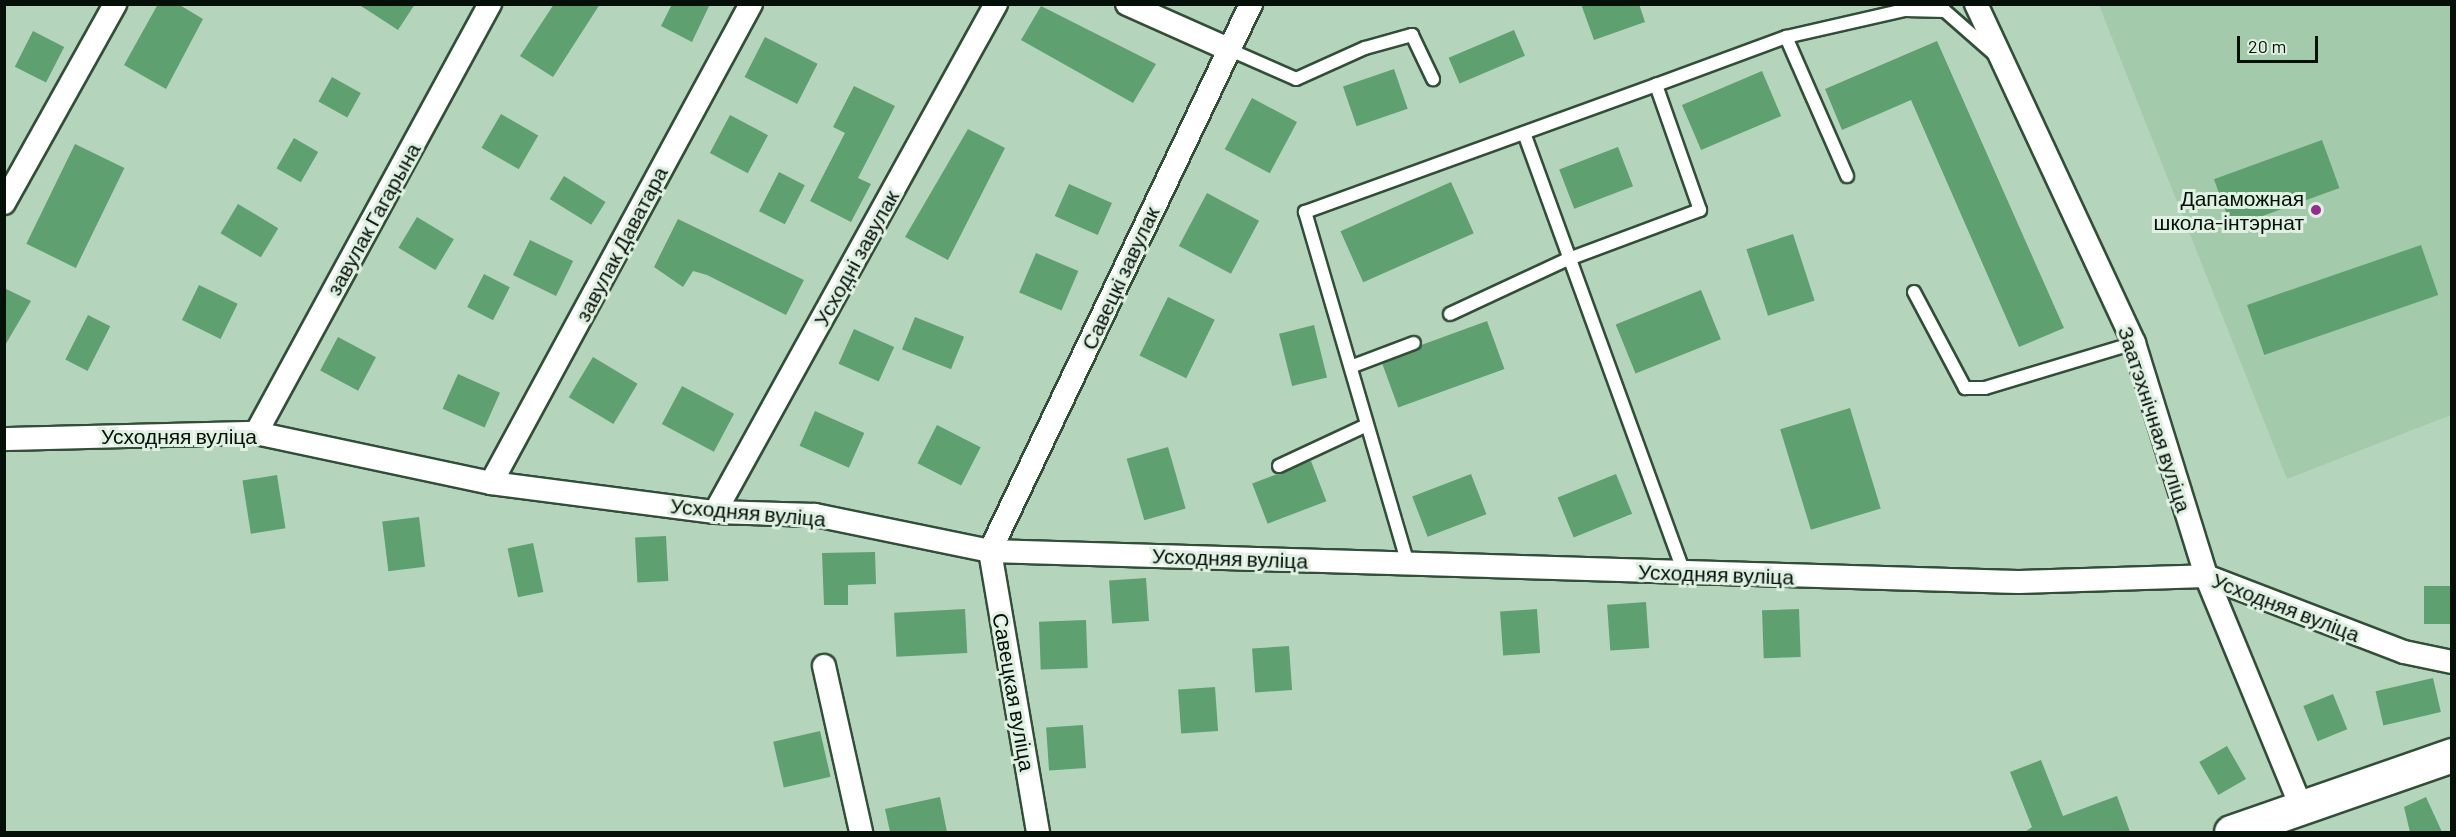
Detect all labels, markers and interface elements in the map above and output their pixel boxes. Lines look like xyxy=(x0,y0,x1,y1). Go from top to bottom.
scale bar xyxy=(2240,24,2321,62)
text: 20 m xyxy=(2248,35,2286,57)
street label: завулак Гагарына xyxy=(321,138,425,300)
street label: завулак Даватара xyxy=(570,162,672,326)
place label: Дапаможная школа-інтэрнат xyxy=(2154,185,2304,235)
street label: Усходні завулак xyxy=(808,186,904,330)
street label: Савецкі завулак xyxy=(1076,202,1164,354)
marker: Дапаможная школа-інтэрнат xyxy=(2309,203,2323,217)
street label: Заатэхнічная вуліца xyxy=(2113,323,2197,515)
street label: Усходняя вуліца xyxy=(101,423,257,449)
street label: Усходняя вуліца xyxy=(669,493,827,531)
street label: Усходняя вуліца xyxy=(1152,543,1308,573)
street label: Усходняя вуліца xyxy=(1638,559,1794,589)
street label: Усходняя вуліца xyxy=(2209,567,2363,647)
street label: Савецкая вуліца xyxy=(988,611,1040,773)

